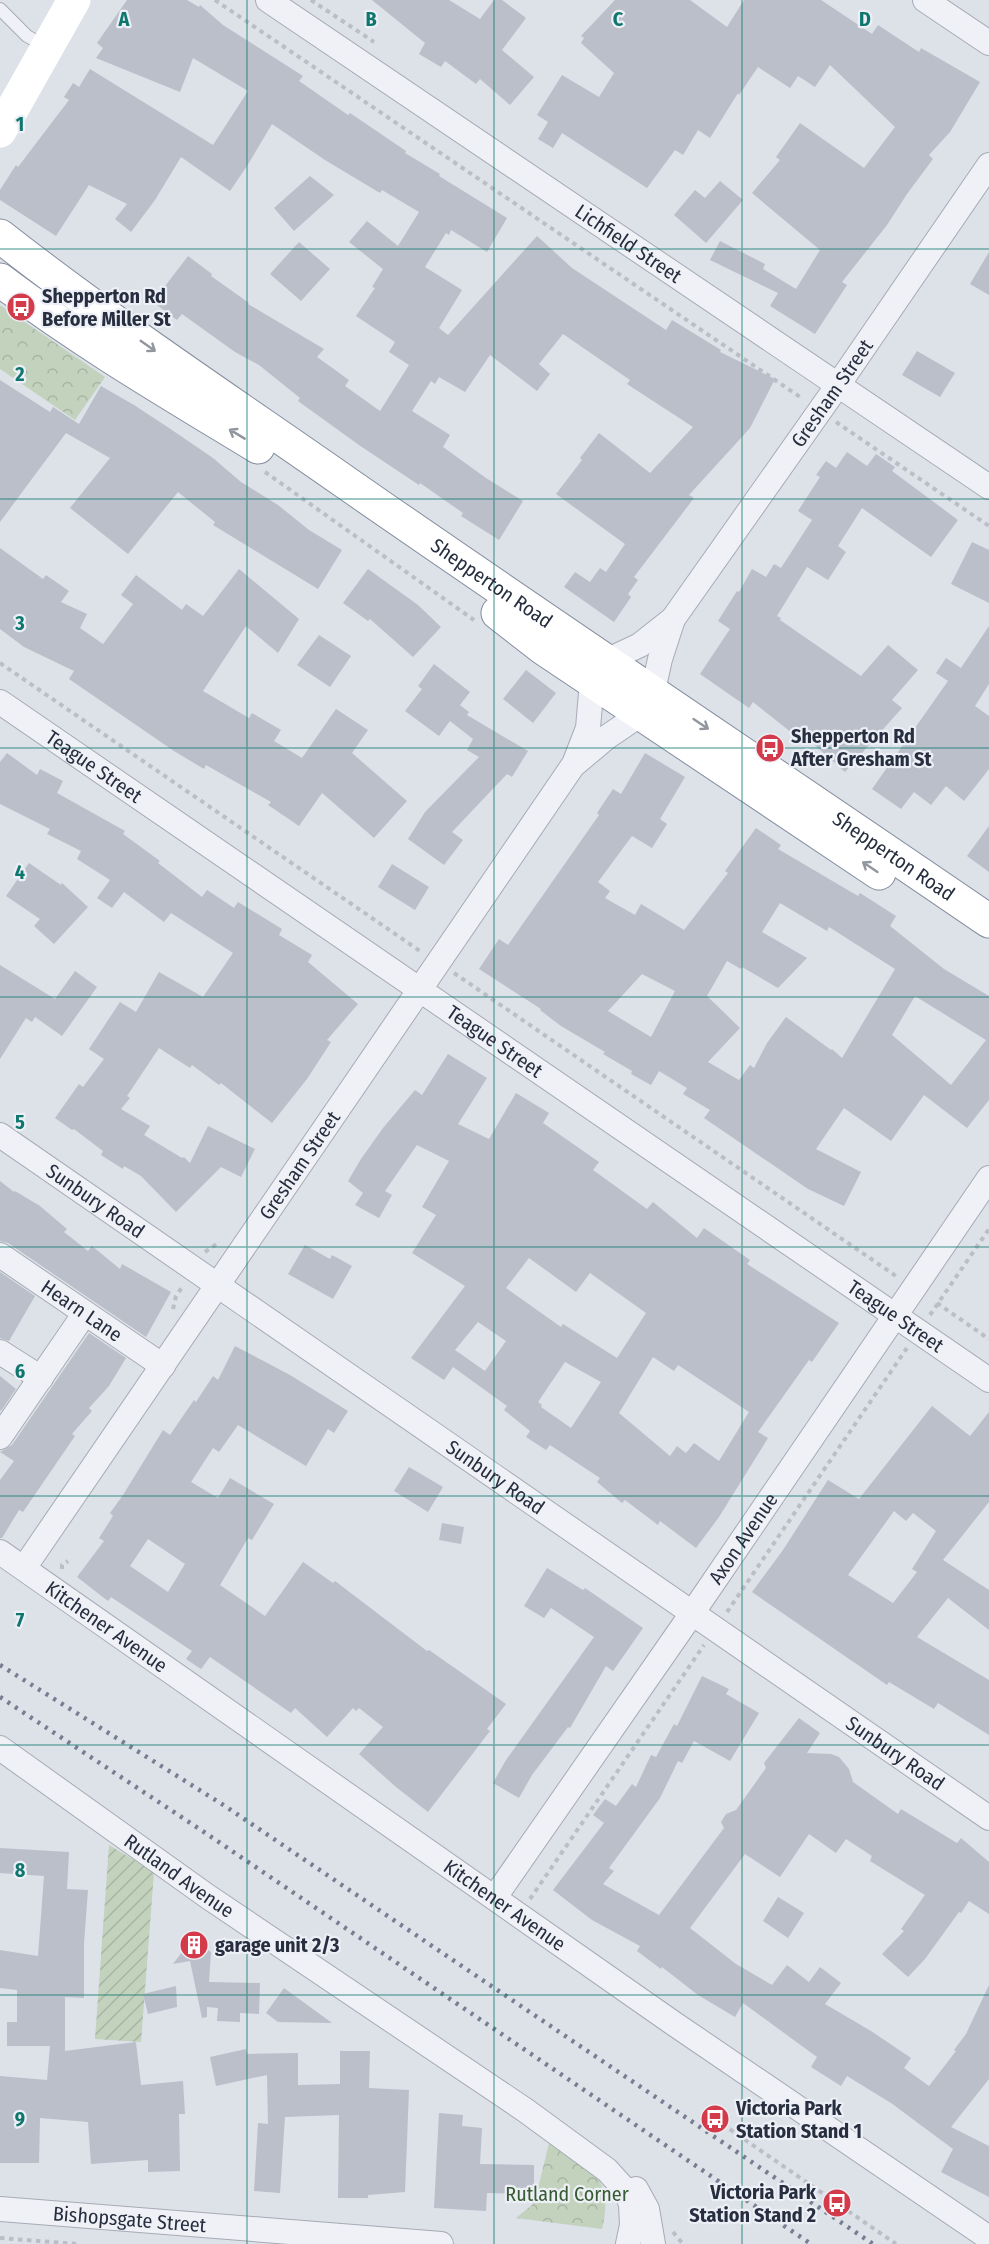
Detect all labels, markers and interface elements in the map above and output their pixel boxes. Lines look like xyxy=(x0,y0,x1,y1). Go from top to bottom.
text: A xyxy=(118,7,131,31)
text: B xyxy=(365,7,377,31)
text: C xyxy=(613,7,624,31)
text: D xyxy=(859,7,871,31)
text: 1 xyxy=(16,112,24,136)
street label: Lichfield Street xyxy=(571,199,687,288)
place label: Shepperton Rd Before Miller St xyxy=(42,284,172,331)
bus stop icon: Shepperton Rd Before Miller St xyxy=(5,291,37,323)
street label: Gresham Street xyxy=(786,334,878,452)
one-way arrow xyxy=(140,340,156,352)
text: 2 xyxy=(14,362,25,386)
one-way arrow xyxy=(229,427,246,439)
street label: Shepperton Road xyxy=(426,533,557,633)
text: 3 xyxy=(14,611,25,635)
one-way arrow xyxy=(692,718,709,730)
place label: Shepperton Rd After Gresham St xyxy=(790,724,932,771)
street label: Teague Street xyxy=(41,725,147,808)
bus stop icon: Shepperton Rd After Gresham St xyxy=(754,732,786,764)
street label: Shepperton Road xyxy=(828,806,959,906)
text: 4 xyxy=(15,860,25,884)
one-way arrow xyxy=(862,861,879,874)
street label: Teague Street xyxy=(442,1000,548,1083)
street label: Gresham Street xyxy=(254,1106,345,1224)
text: 5 xyxy=(15,1110,25,1134)
street label: Sunbury Road xyxy=(42,1159,149,1243)
street label: Hearn Lane xyxy=(37,1275,127,1347)
street label: Teague Street xyxy=(843,1275,949,1358)
text: 6 xyxy=(15,1359,25,1383)
street label: Sunbury Road xyxy=(442,1435,549,1519)
street label: Axon Avenue xyxy=(704,1488,783,1589)
street label: Kitchener Avenue xyxy=(41,1576,172,1677)
text: 7 xyxy=(16,1608,25,1632)
street label: Sunbury Road xyxy=(841,1711,949,1796)
street label: Rutland Avenue xyxy=(120,1829,239,1923)
street label: Kitchener Avenue xyxy=(439,1854,570,1956)
text: 8 xyxy=(15,1858,26,1882)
building icon: garage unit 2/3 xyxy=(178,1929,210,1961)
place label: garage unit 2/3 xyxy=(215,1933,339,1957)
place label: Victoria Park Station Stand 1 xyxy=(735,2096,862,2143)
bus stop icon: Victoria Park Station Stand 1 xyxy=(699,2103,731,2135)
text: 9 xyxy=(15,2107,25,2131)
place label: Victoria Park Station Stand 2 xyxy=(689,2180,817,2227)
park label: Rutland Corner xyxy=(505,2182,629,2206)
bus stop icon: Victoria Park Station Stand 2 xyxy=(821,2187,853,2219)
street label: Bishopsgate Street xyxy=(52,2201,208,2237)

